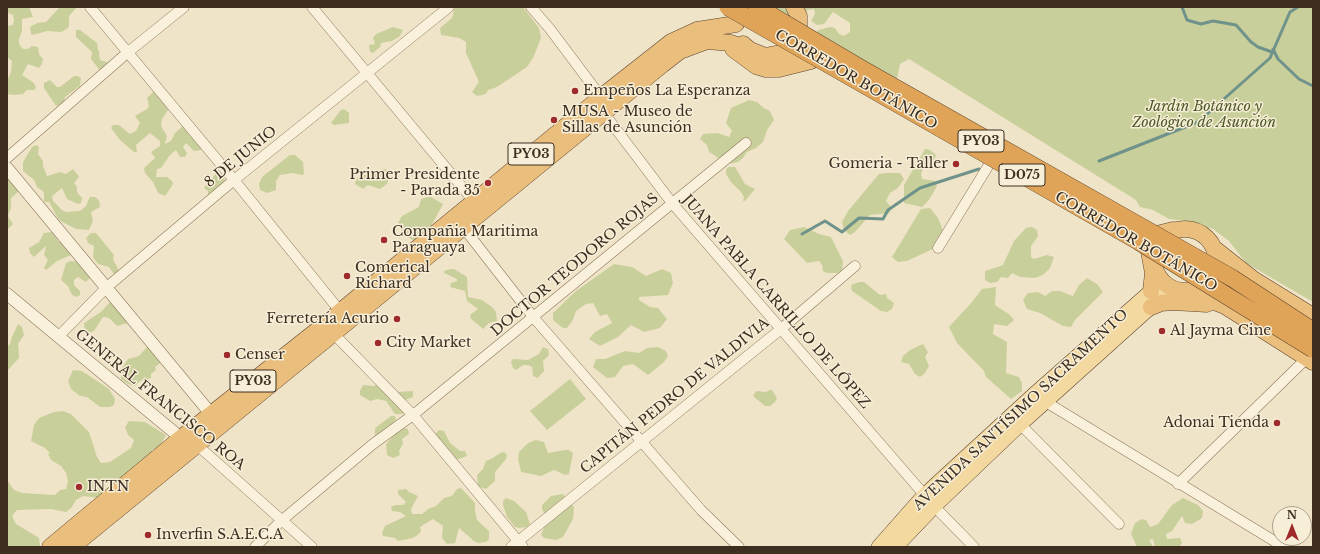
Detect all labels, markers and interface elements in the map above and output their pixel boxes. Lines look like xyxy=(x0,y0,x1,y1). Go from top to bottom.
street label: CORREDOR BOTÁNICO xyxy=(772,27,940,133)
place label: Empeños La Esperanza xyxy=(583,83,751,99)
marker: Empeños La Esperanza xyxy=(570,86,580,96)
park label: Jardín Botánico y Zoológico de Asunción xyxy=(1132,99,1276,132)
place label: MUSA - Museo de Sillas de Asunción xyxy=(562,104,693,136)
marker: MUSA - Museo de Sillas de Asunción xyxy=(549,115,559,125)
street label: 8 DE JUNIO xyxy=(202,123,280,191)
road number: PY03 xyxy=(958,130,1004,152)
road number: PY03 xyxy=(508,143,554,165)
place label: Gomeria - Taller xyxy=(829,156,948,172)
marker: Gomeria - Taller xyxy=(951,159,961,169)
road number: D075 xyxy=(999,164,1045,186)
place label: Primer Presidente - Parada 35 xyxy=(349,167,480,200)
marker: Primer Presidente - Parada 35 xyxy=(483,178,493,188)
street label: CORREDOR BOTÁNICO xyxy=(1052,189,1220,295)
street label: DOCTOR TEODORO ROJAS xyxy=(488,190,662,340)
street label: JUANA PABLA CARRILLO DE LÓPEZ xyxy=(679,192,873,412)
place label: Compañia Maritima Paraguaya xyxy=(392,224,538,256)
marker: Compañia Maritima Paraguaya xyxy=(379,235,389,245)
place label: Comerical Richard xyxy=(355,260,430,292)
marker: Comerical Richard xyxy=(342,271,352,281)
street label: AVENIDA SANTÍSIMO SACRAMENTO xyxy=(910,306,1132,514)
place label: Ferretería Acurio xyxy=(266,311,389,327)
marker: Ferretería Acurio xyxy=(392,314,402,324)
street label: CAPITÁN PEDRO DE VALDIVIA xyxy=(577,315,773,477)
place label: Al Jayma Cine xyxy=(1170,323,1271,339)
street label: GENERAL FRANCISCO ROA xyxy=(72,326,248,474)
marker: Al Jayma Cine xyxy=(1157,326,1167,336)
place label: City Market xyxy=(386,335,471,351)
marker: City Market xyxy=(373,338,383,348)
place label: Censer xyxy=(235,347,285,363)
marker: Censer xyxy=(222,350,232,360)
road number: PY03 xyxy=(230,370,276,392)
place label: Adonai Tienda xyxy=(1163,415,1269,431)
marker: Adonai Tienda xyxy=(1272,418,1282,428)
place label: INTN xyxy=(87,479,129,495)
marker: INTN xyxy=(74,482,84,492)
north arrow xyxy=(1272,506,1312,546)
text: N xyxy=(1287,508,1297,522)
place label: Inverfin S.A.E.C.A xyxy=(156,527,283,543)
marker: Inverfin S.A.E.C.A xyxy=(143,530,153,540)

